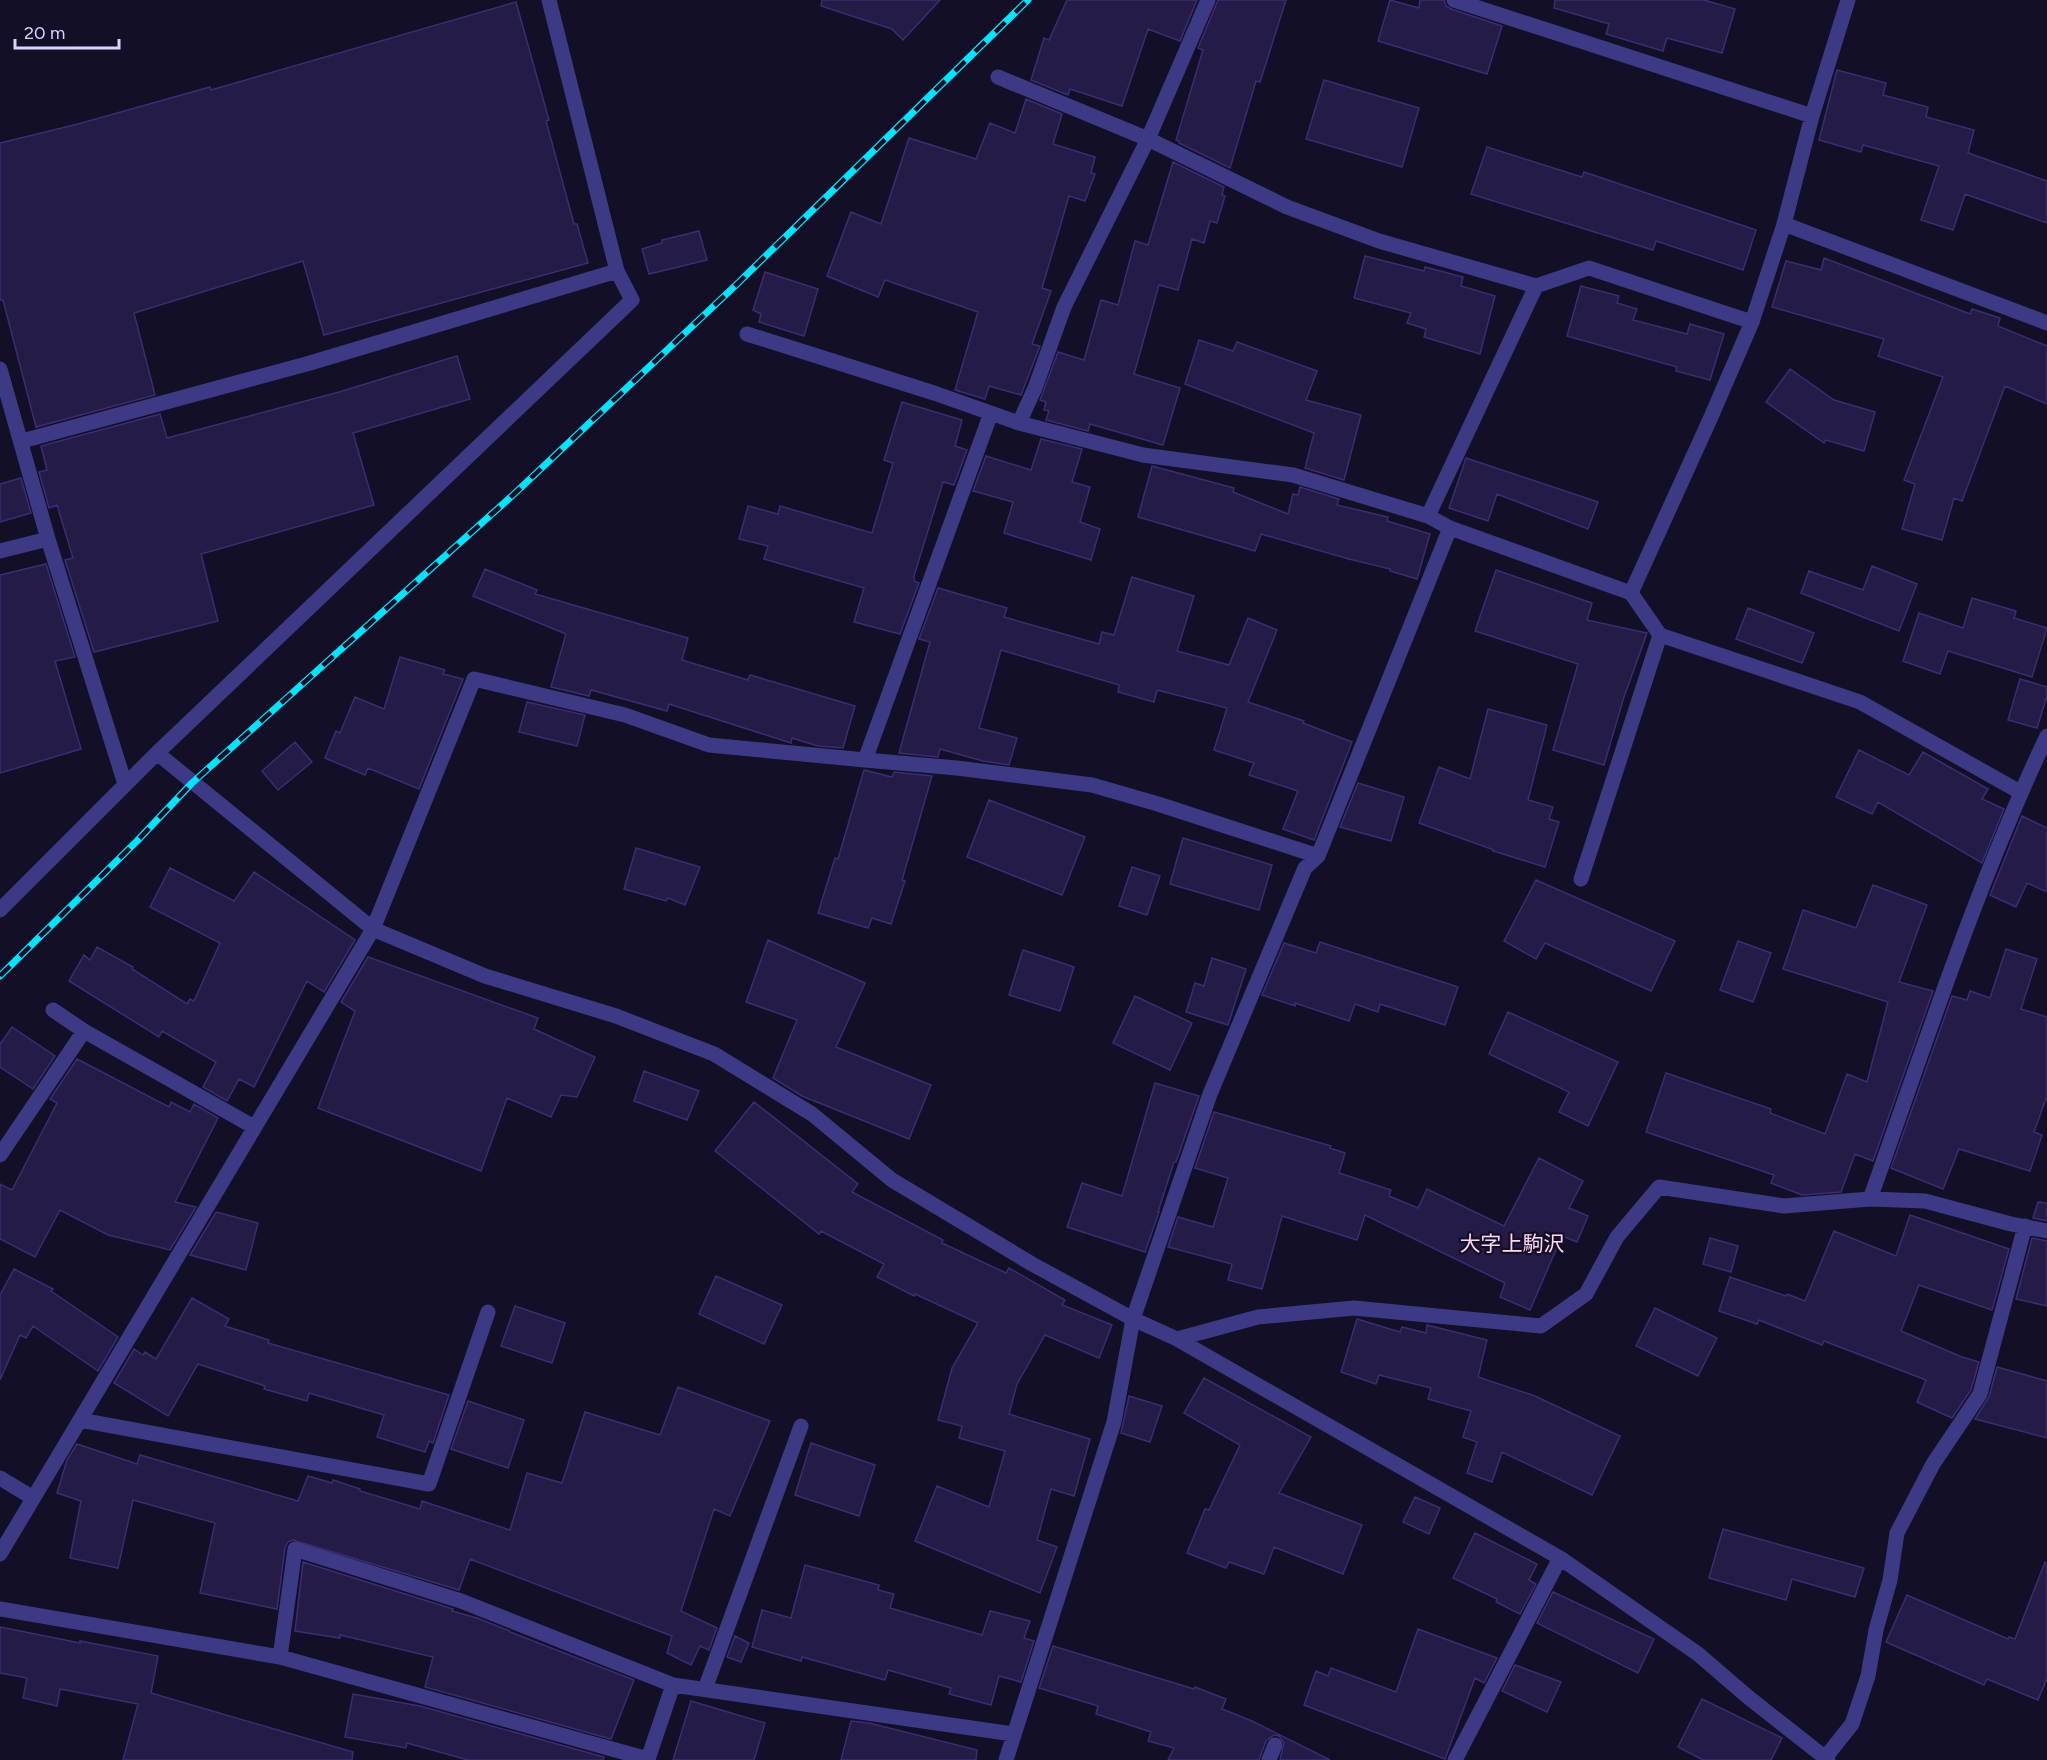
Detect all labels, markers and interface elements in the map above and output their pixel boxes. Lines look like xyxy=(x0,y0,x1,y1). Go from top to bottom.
scale bar xyxy=(15,12,118,50)
text: 20 m xyxy=(24,22,65,44)
district label: 大字上駒沢 xyxy=(1460,1231,1565,1256)

